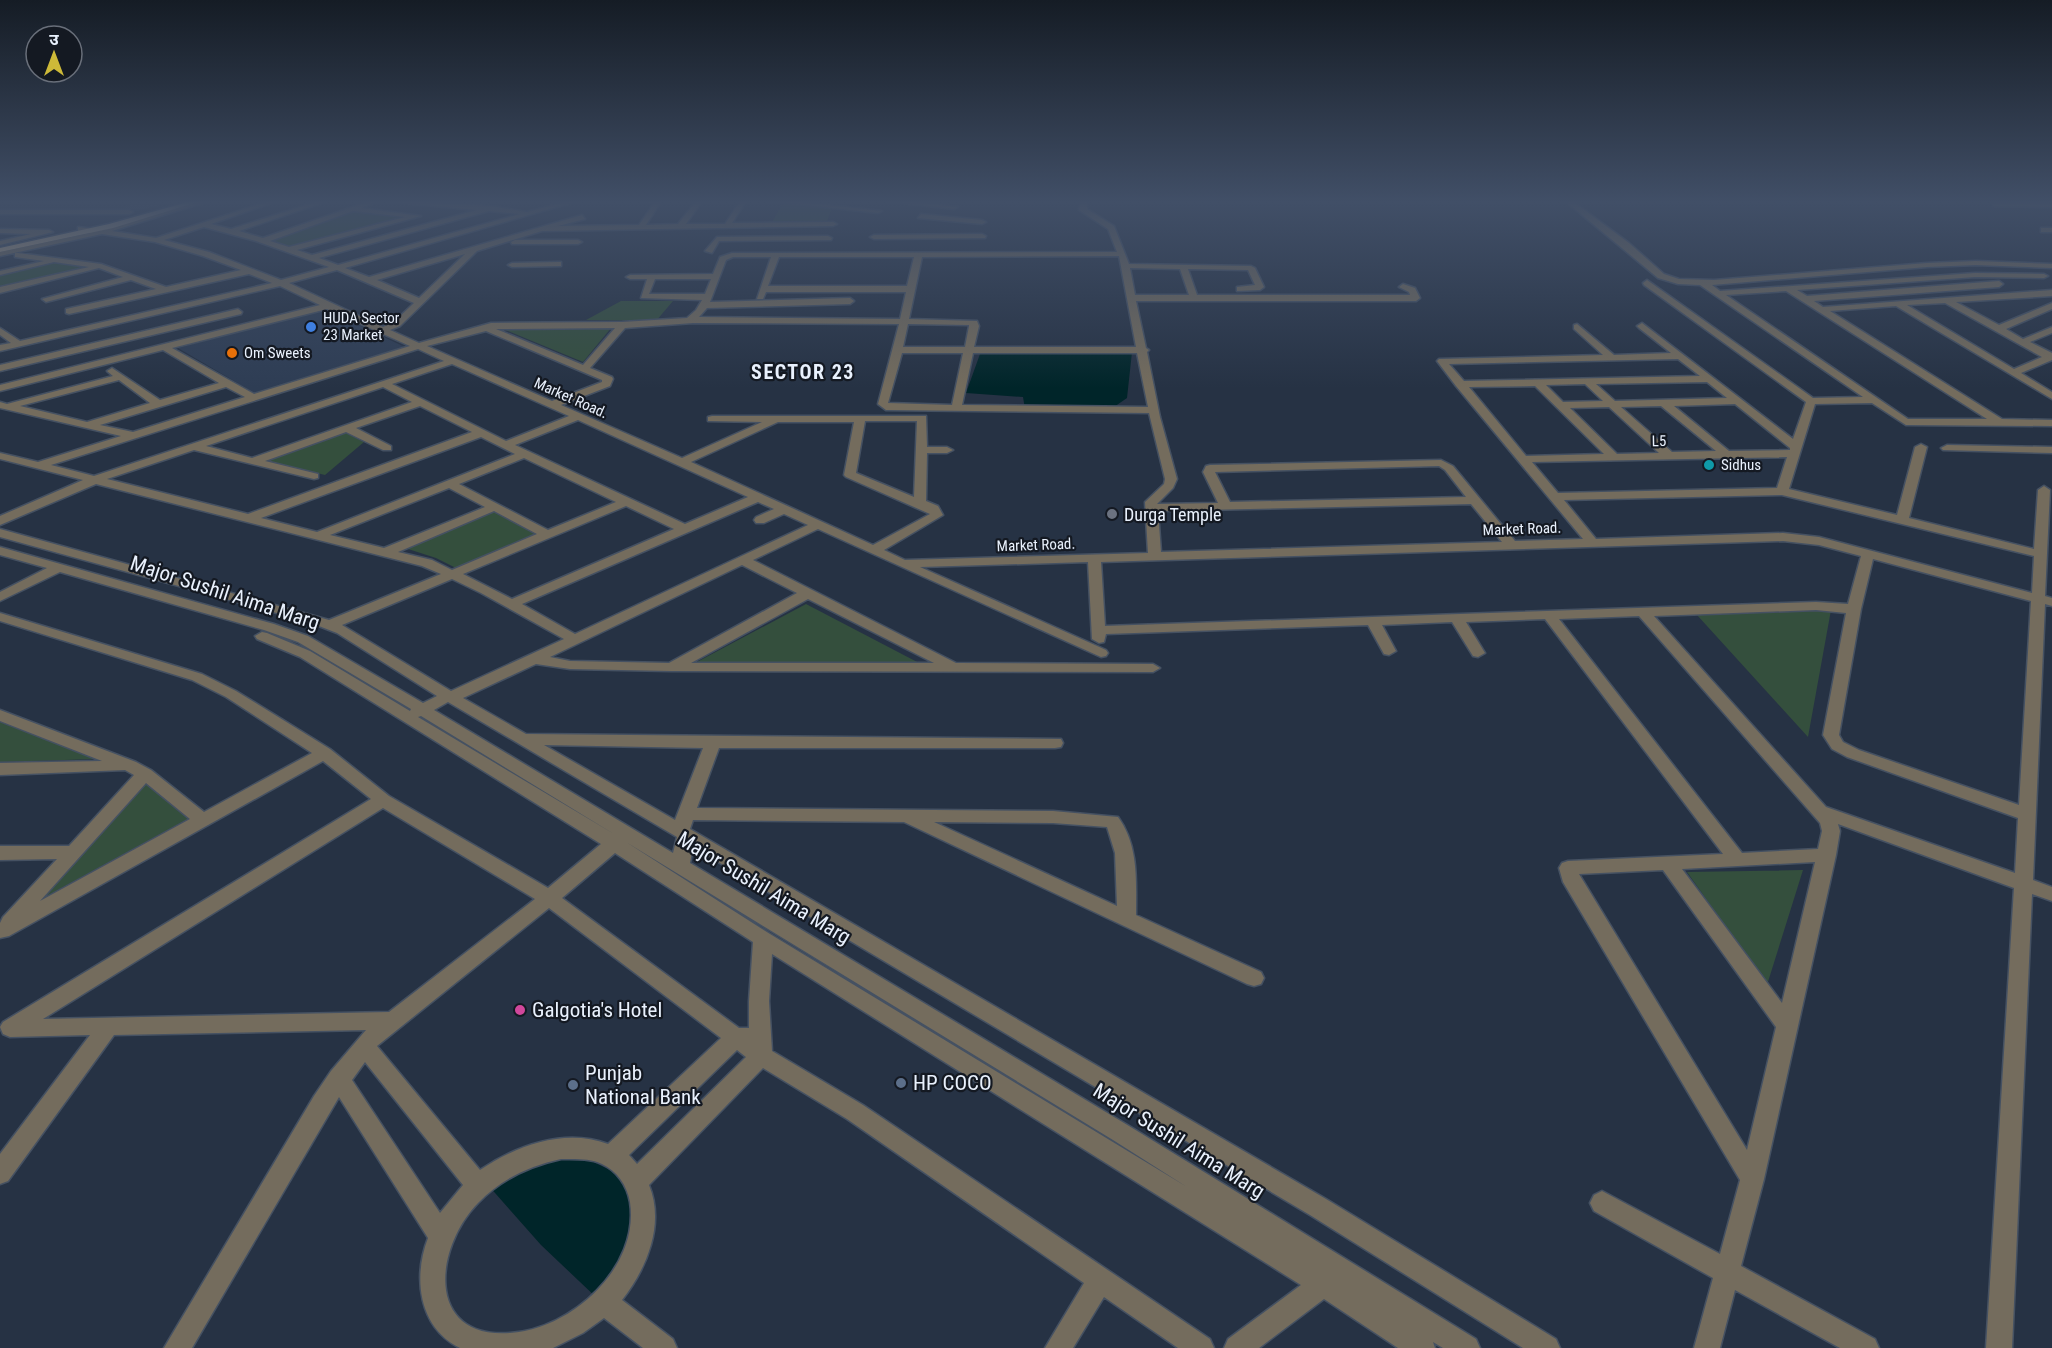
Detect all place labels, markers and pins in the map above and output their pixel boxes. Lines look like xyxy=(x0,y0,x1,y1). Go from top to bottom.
place label: HUDA Sector 23 Market xyxy=(323,309,400,344)
marker: HUDA Sector 23 Market xyxy=(304,320,318,334)
place label: Om Sweets xyxy=(244,344,311,362)
marker: Om Sweets xyxy=(225,346,239,360)
place label: Sidhus xyxy=(1721,456,1761,474)
marker: Sidhus xyxy=(1702,458,1716,472)
place label: Durga Temple xyxy=(1124,504,1222,525)
marker: Durga Temple xyxy=(1105,507,1119,521)
place label: Galgotia's Hotel xyxy=(532,998,662,1022)
marker: Galgotia's Hotel xyxy=(513,1003,527,1017)
place label: Punjab National Bank xyxy=(585,1061,701,1109)
place label: HP COCO xyxy=(913,1071,992,1095)
marker: HP COCO xyxy=(894,1076,908,1090)
marker: Punjab National Bank xyxy=(566,1078,580,1092)

